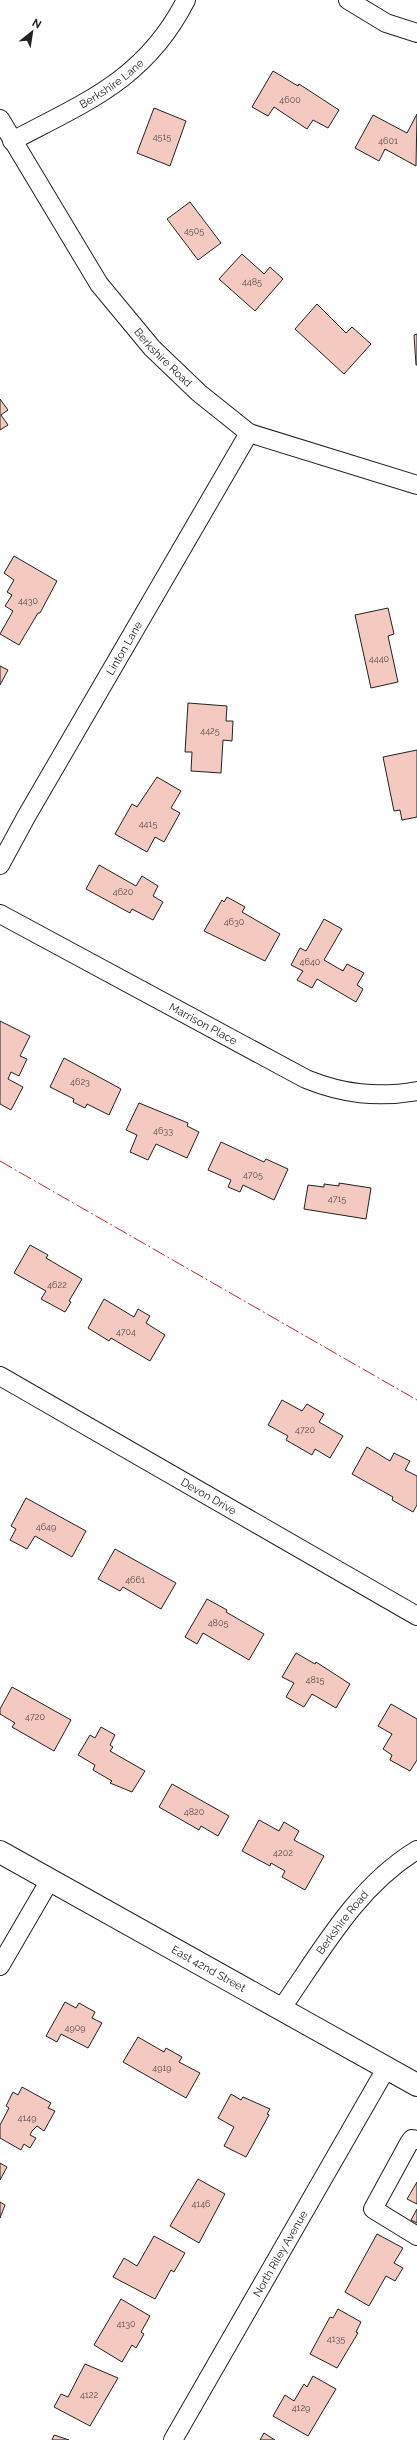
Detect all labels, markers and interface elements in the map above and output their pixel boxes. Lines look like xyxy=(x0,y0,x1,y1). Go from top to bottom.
north arrow xyxy=(12,12,52,52)
text: N xyxy=(30,16,44,32)
street label: Berkshire Lane xyxy=(77,56,147,111)
house number: 4600 xyxy=(279,95,301,105)
house number: 4515 xyxy=(153,132,171,142)
house number: 4601 xyxy=(378,136,398,146)
house number: 4505 xyxy=(184,226,204,236)
house number: 4485 xyxy=(242,277,262,287)
street label: Berkshire Road xyxy=(131,326,195,390)
house number: 4430 xyxy=(18,596,39,606)
street label: Linton Lane xyxy=(104,619,145,677)
house number: 4440 xyxy=(369,654,390,664)
house number: 4425 xyxy=(200,726,220,736)
house number: 4415 xyxy=(139,819,157,829)
house number: 4620 xyxy=(113,887,134,897)
house number: 4630 xyxy=(224,917,245,927)
house number: 4640 xyxy=(300,957,321,967)
street label: Marrison Place xyxy=(167,1001,240,1048)
house number: 4623 xyxy=(70,1077,90,1087)
house number: 4633 xyxy=(153,1126,173,1136)
house number: 4705 xyxy=(243,1170,263,1180)
house number: 4715 xyxy=(328,1194,346,1204)
house number: 4622 xyxy=(47,1280,67,1290)
house number: 4704 xyxy=(116,1327,136,1337)
house number: 4720 xyxy=(295,1425,315,1435)
street label: Devon Drive xyxy=(179,1476,239,1518)
house number: 4649 xyxy=(36,1522,56,1532)
house number: 4661 xyxy=(125,1575,145,1585)
house number: 4805 xyxy=(208,1618,228,1628)
house number: 4815 xyxy=(305,1675,325,1685)
house number: 4720 xyxy=(25,1712,45,1722)
house number: 4820 xyxy=(184,1807,205,1817)
house number: 4202 xyxy=(273,1848,293,1858)
street label: Berkshire Road xyxy=(314,1888,371,1957)
street label: East 42nd Street xyxy=(169,1943,248,1995)
house number: 4909 xyxy=(65,2023,85,2033)
house number: 4919 xyxy=(152,2063,172,2073)
house number: 4149 xyxy=(18,2113,36,2123)
house number: 4146 xyxy=(191,2199,211,2209)
street label: North Riley Avenue xyxy=(251,2208,311,2299)
house number: 4130 xyxy=(116,2319,136,2329)
house number: 4135 xyxy=(327,2334,345,2344)
house number: 4122 xyxy=(80,2390,98,2400)
house number: 4129 xyxy=(292,2403,310,2413)

